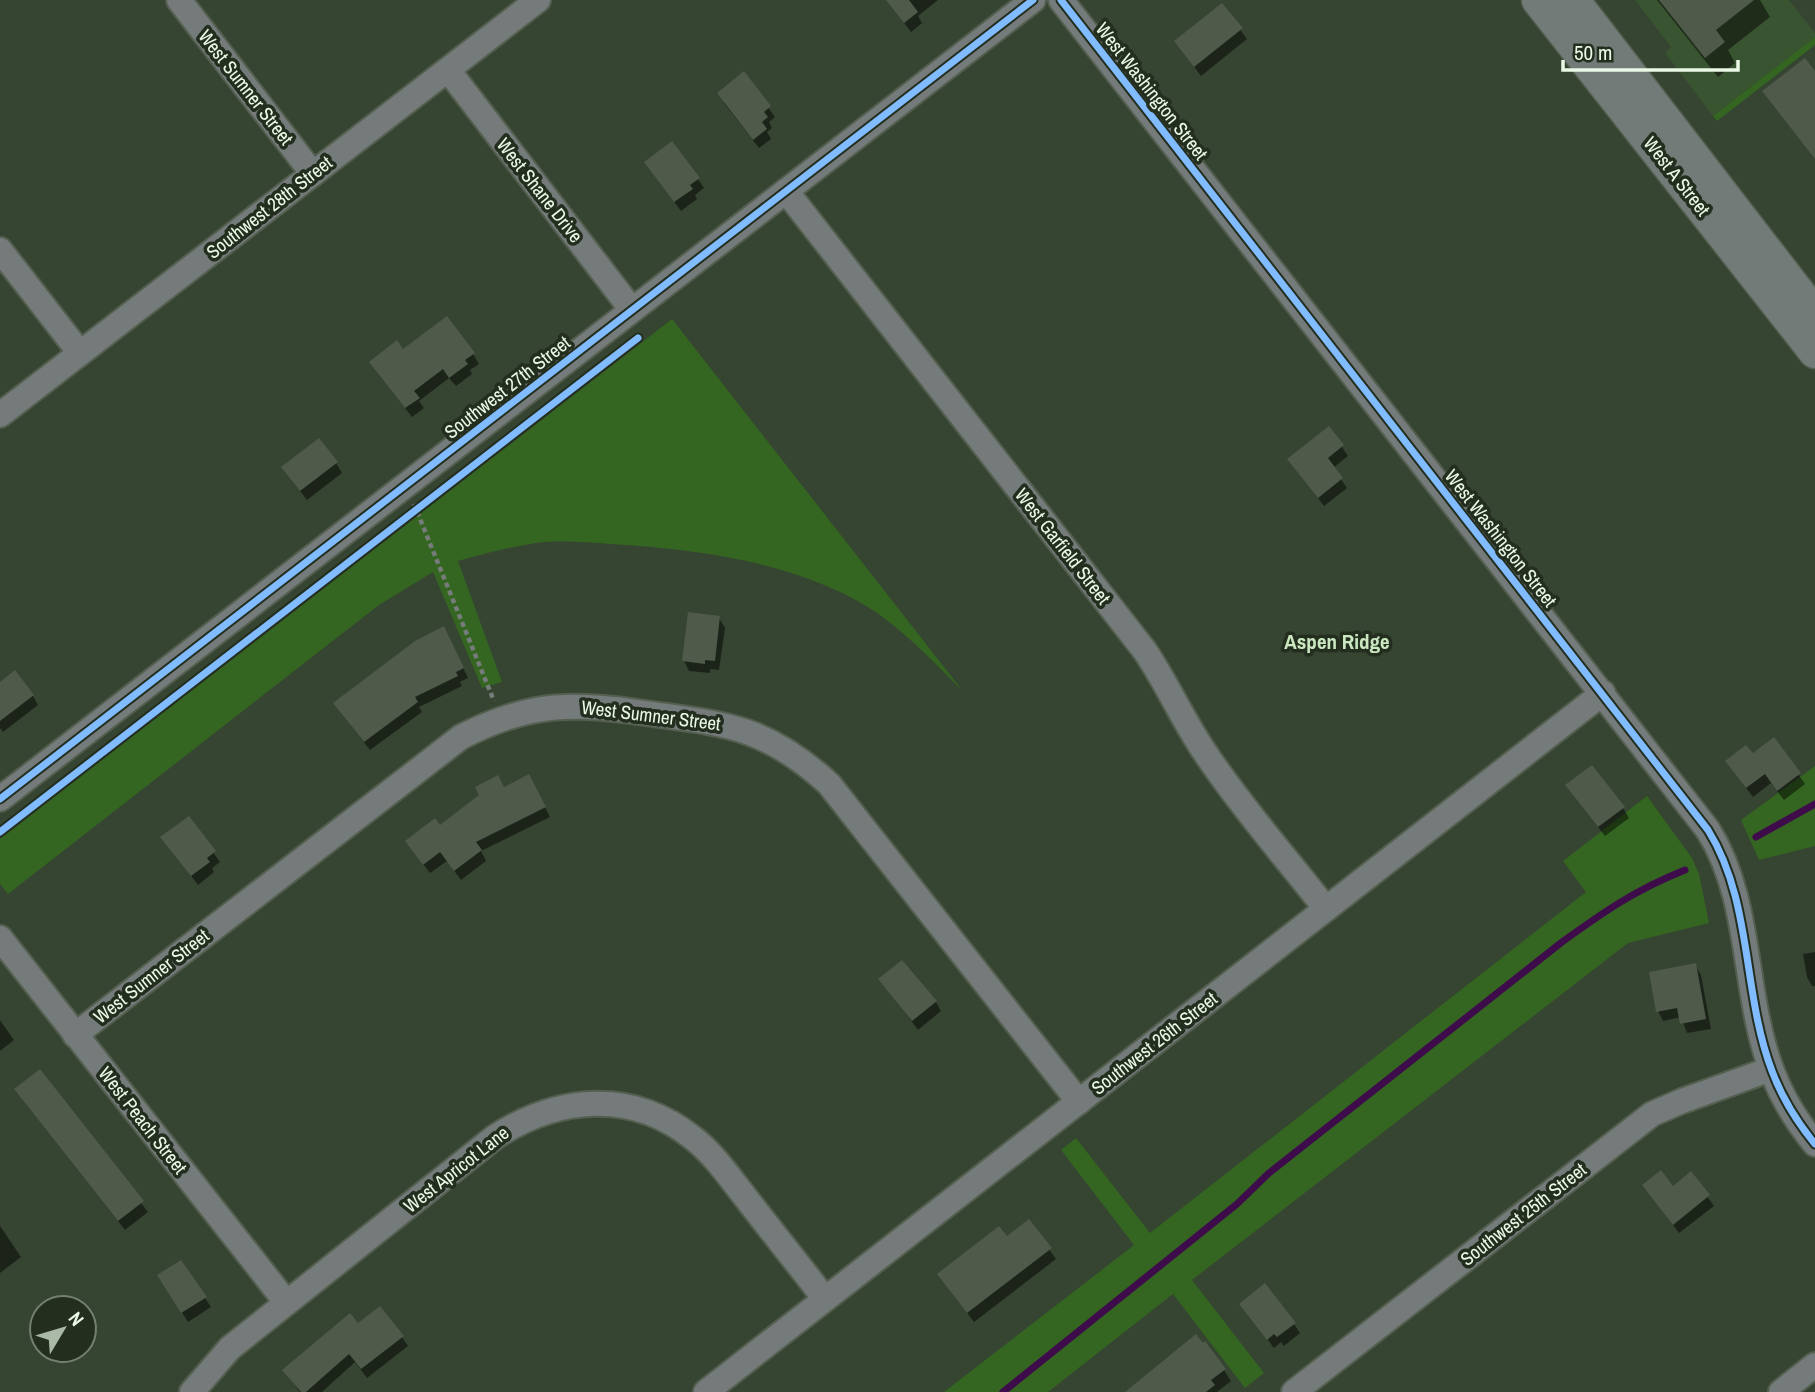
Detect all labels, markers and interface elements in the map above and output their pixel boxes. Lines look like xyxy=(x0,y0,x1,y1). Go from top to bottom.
street label: West Washington Street xyxy=(1090,17,1214,166)
street label: West Sumner Street xyxy=(193,24,300,151)
scale bar xyxy=(1563,28,1738,72)
text: 50 m xyxy=(1574,38,1612,67)
street label: West A Street xyxy=(1638,131,1717,222)
street label: West Shane Drive xyxy=(491,132,589,248)
street label: Southwest 28th Street xyxy=(201,149,338,264)
street label: Southwest 27th Street xyxy=(439,329,576,444)
street label: West Washington Street xyxy=(1439,464,1563,613)
street label: West Garfield Street xyxy=(1009,482,1117,610)
district label: Aspen Ridge xyxy=(1284,627,1390,656)
street label: West Sumner Street xyxy=(580,694,723,737)
street label: West Sumner Street xyxy=(88,922,215,1029)
street label: Southwest 26th Street xyxy=(1086,985,1223,1100)
street label: West Peach Street xyxy=(93,1061,194,1180)
street label: West Apricot Lane xyxy=(398,1120,514,1218)
street label: Southwest 25th Street xyxy=(1455,1156,1592,1271)
north arrow xyxy=(28,1294,98,1364)
text: N xyxy=(63,1306,90,1331)

